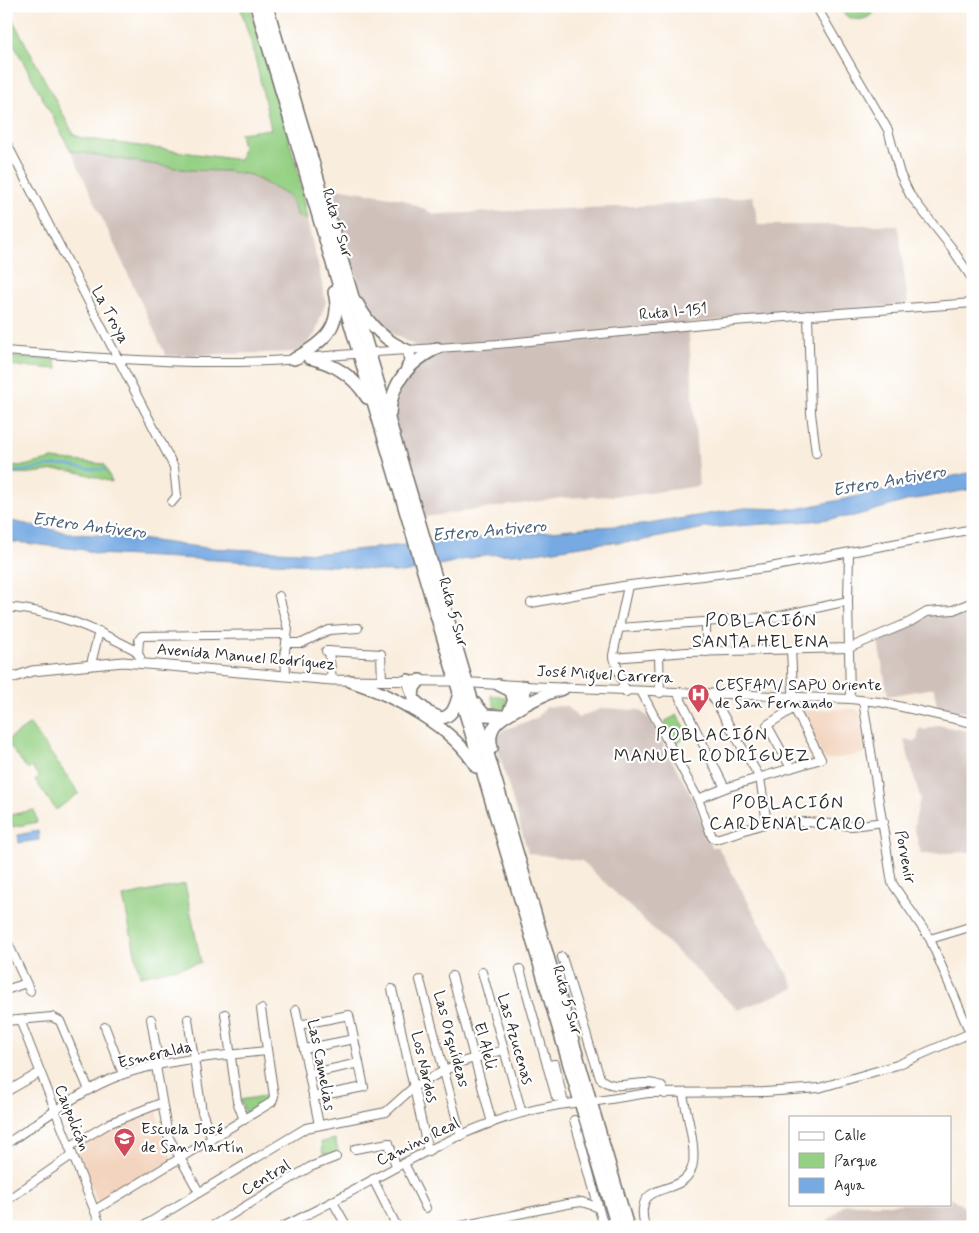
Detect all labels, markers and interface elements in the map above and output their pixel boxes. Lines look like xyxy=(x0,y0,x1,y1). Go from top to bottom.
street label: Ruta 5 Sur xyxy=(317,186,358,261)
street label: La Troya xyxy=(86,283,134,347)
street label: Ruta I-151 xyxy=(638,299,708,325)
water label: Estero Antivero xyxy=(830,459,948,503)
water label: Estero Antivero xyxy=(31,507,148,545)
water label: Estero Antivero xyxy=(431,514,548,548)
street label: Ruta 5 Sur xyxy=(433,575,473,650)
district label: POBLACIÓN SANTA HELENA xyxy=(692,609,830,654)
street label: Avenida Manuel Rodríguez xyxy=(156,639,336,675)
street label: José Miguel Carrera xyxy=(536,661,674,690)
place label: CESFAM/ SAPU Oriente de San Fernando xyxy=(715,675,883,714)
hospital icon: CESFAM/ SAPU Oriente de San Fernando xyxy=(687,682,711,713)
district label: POBLACIÓN MANUEL RODRÍGUEZ xyxy=(614,723,810,768)
district label: POBLACIÓN CARDENAL CARO xyxy=(709,791,867,836)
street label: Porvenir xyxy=(890,829,921,886)
street label: Ruta 5 Sur xyxy=(547,963,587,1038)
street label: Las Orquídeas xyxy=(428,988,474,1090)
street label: Las Azucenas xyxy=(492,991,538,1087)
street label: Las Camelias xyxy=(302,1017,340,1113)
street label: El Aleli xyxy=(469,1020,501,1072)
street label: Los Nardos xyxy=(406,1029,442,1105)
street label: Esmeralda xyxy=(116,1036,194,1074)
street label: Caupolicán xyxy=(49,1082,95,1154)
street label: Camino Real xyxy=(373,1113,463,1171)
legend xyxy=(789,1116,952,1206)
place label: Escuela José de San Martín xyxy=(141,1119,244,1158)
school or university icon: Escuela José de San Martín xyxy=(113,1126,137,1157)
text: Calle xyxy=(834,1126,866,1146)
text: Parque xyxy=(834,1152,877,1172)
street label: Central xyxy=(238,1155,294,1201)
text: Agua xyxy=(834,1176,866,1196)

